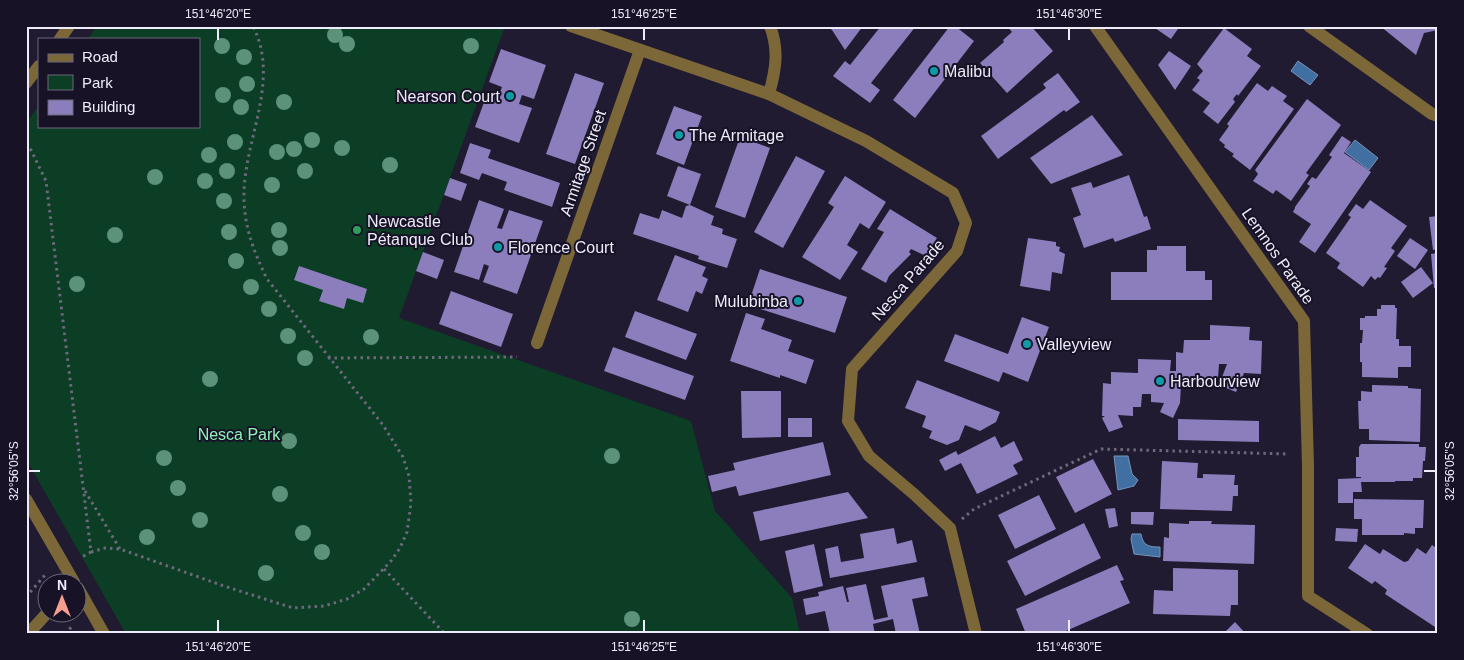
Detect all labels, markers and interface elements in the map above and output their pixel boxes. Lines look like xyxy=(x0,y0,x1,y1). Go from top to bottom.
text: 151°46'20"E xyxy=(185,7,251,21)
text: 151°46'25"E xyxy=(611,7,677,21)
text: 151°46'30"E xyxy=(1036,7,1102,21)
legend xyxy=(38,38,200,128)
text: Road xyxy=(82,48,118,65)
place label: Malibu xyxy=(944,63,991,80)
marker: Malibu xyxy=(928,65,940,77)
text: Park xyxy=(82,74,113,91)
place label: Nearson Court xyxy=(396,88,501,105)
marker: Nearson Court xyxy=(504,90,516,102)
text: Building xyxy=(82,98,135,115)
street label: Armitage Street xyxy=(557,107,609,218)
place label: The Armitage xyxy=(689,127,784,144)
marker: The Armitage xyxy=(673,129,685,141)
street label: Lemnos Parade xyxy=(1239,205,1317,307)
place label: Newcastle Pétanque Club xyxy=(367,213,473,248)
marker: Newcastle Pétanque Club xyxy=(351,224,363,236)
street label: Nesca Parade xyxy=(868,236,948,324)
place label: Florence Court xyxy=(508,239,614,256)
marker: Florence Court xyxy=(492,241,504,253)
place label: Mulubinba xyxy=(714,293,788,310)
marker: Mulubinba xyxy=(792,295,804,307)
place label: Valleyview xyxy=(1037,336,1112,353)
marker: Valleyview xyxy=(1021,338,1033,350)
place label: Harbourview xyxy=(1170,373,1260,390)
marker: Harbourview xyxy=(1154,375,1166,387)
park label: Nesca Park xyxy=(198,426,281,443)
text: 32°56'05"S xyxy=(7,441,21,501)
text: 32°56'05"S xyxy=(1443,441,1457,501)
north arrow xyxy=(38,572,88,622)
text: N xyxy=(57,577,67,593)
text: 151°46'20"E xyxy=(185,640,251,654)
text: 151°46'25"E xyxy=(611,640,677,654)
text: 151°46'30"E xyxy=(1036,640,1102,654)

